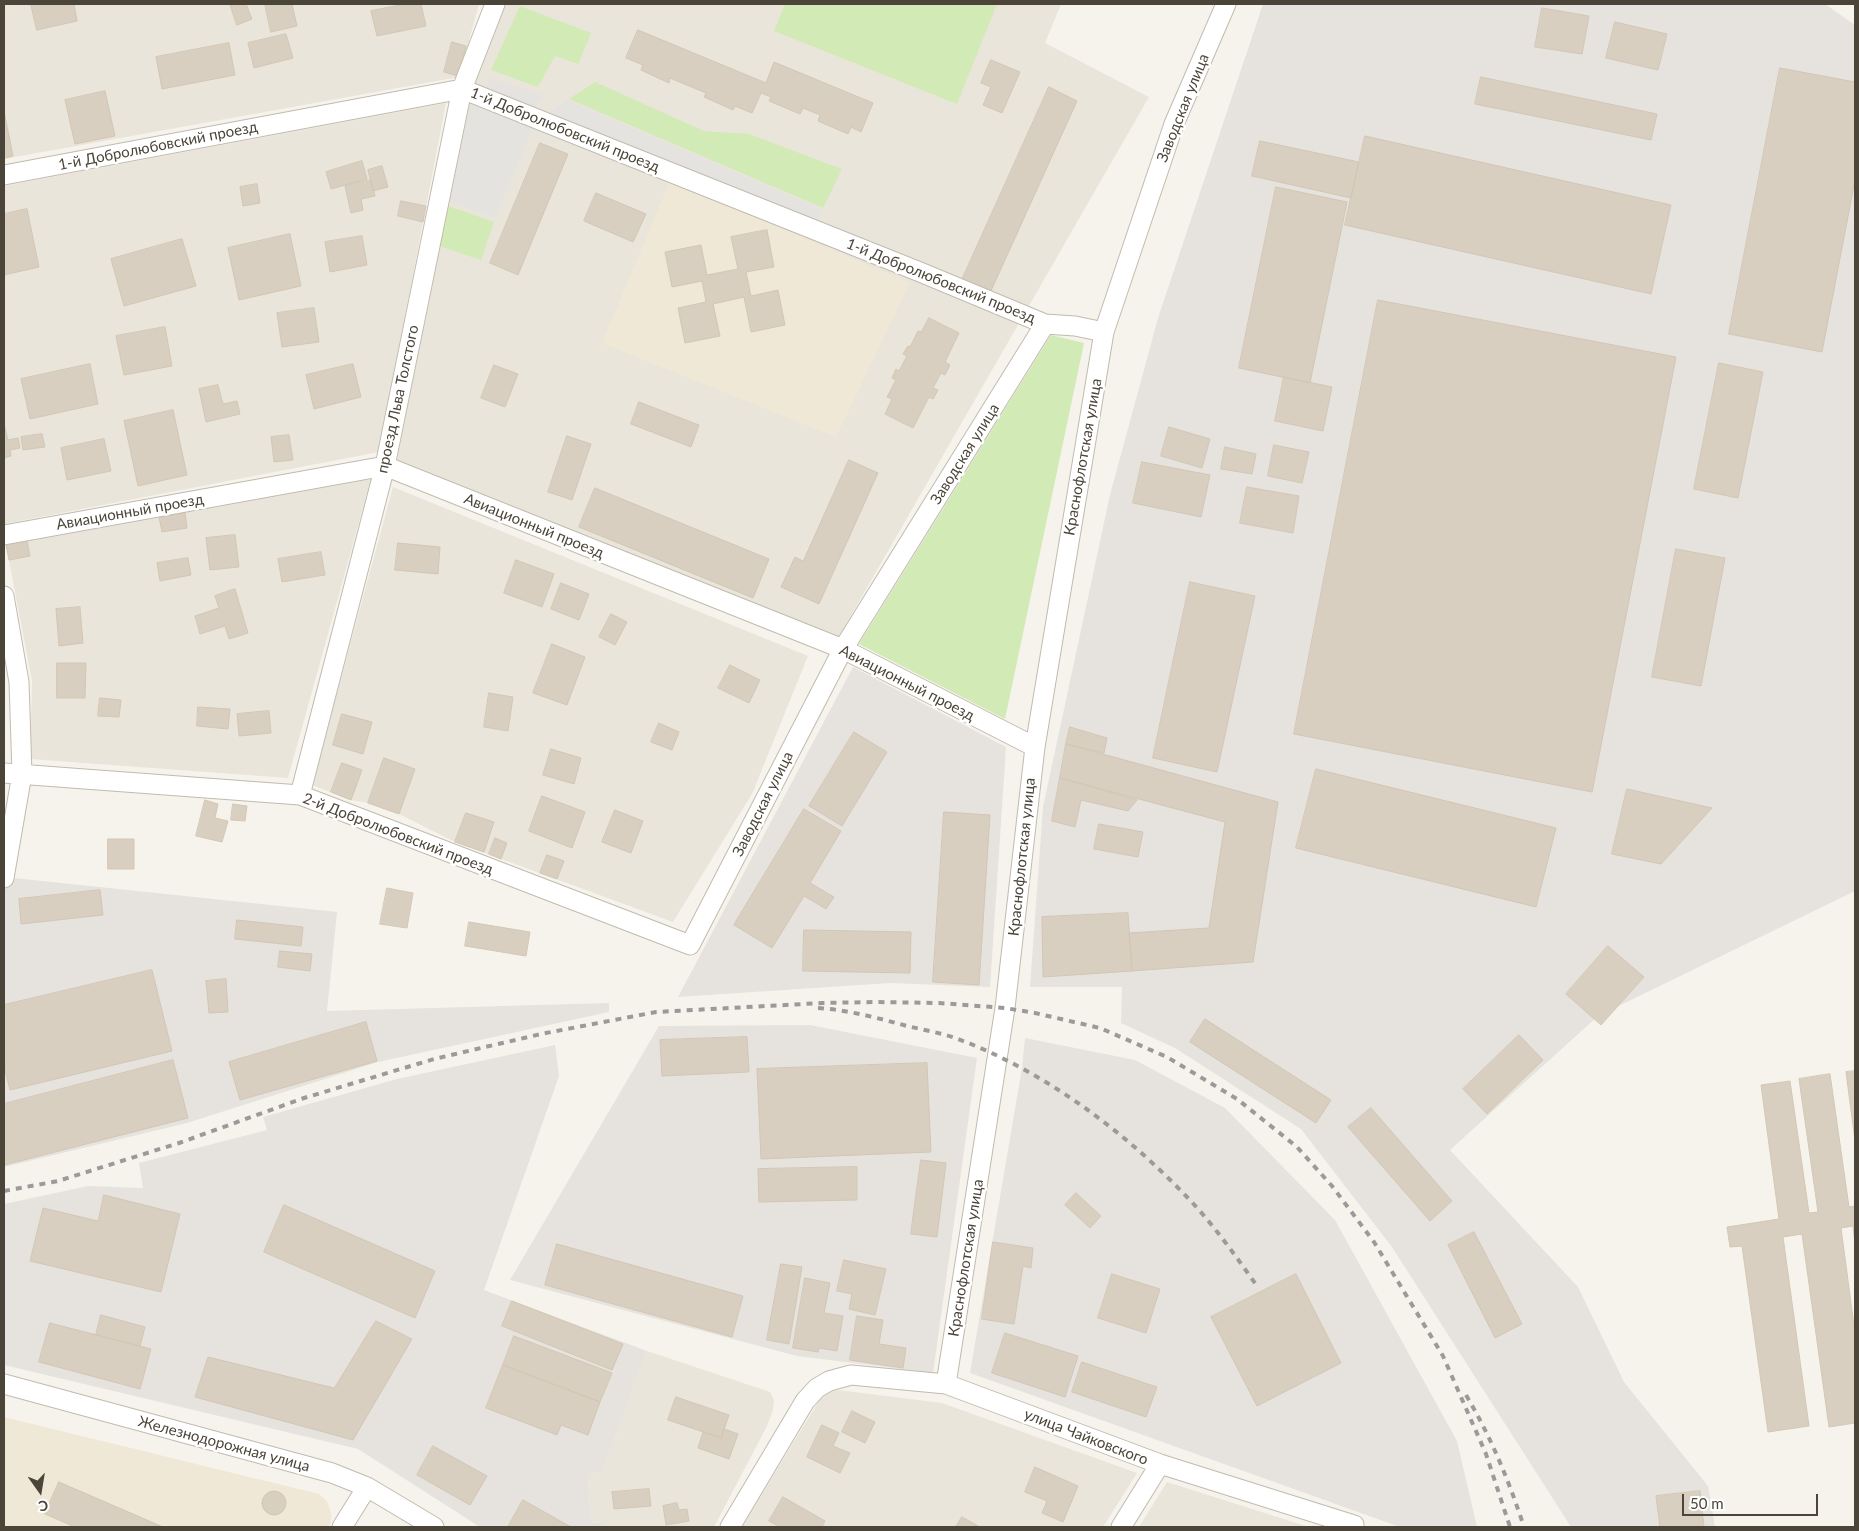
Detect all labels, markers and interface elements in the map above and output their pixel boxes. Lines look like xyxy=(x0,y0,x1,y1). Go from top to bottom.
street label: Заводская улица xyxy=(1153,51,1213,165)
street label: 1-й Добролюбовский проезд xyxy=(468,84,662,176)
street label: 1-й Добролюбовский проезд xyxy=(57,118,259,174)
street label: 1-й Добролюбовский проезд xyxy=(844,235,1038,327)
street label: проезд Льва Толстого xyxy=(373,323,423,475)
street label: Краснофлотская улица xyxy=(1060,377,1106,537)
street label: Заводская улица xyxy=(927,400,1003,508)
street label: Авиационный проезд xyxy=(55,490,205,534)
street label: Авиационный проезд xyxy=(461,490,607,562)
street label: Авиационный проезд xyxy=(836,641,978,725)
street label: Заводская улица xyxy=(729,749,797,859)
street label: Краснофлотская улица xyxy=(1005,777,1039,937)
street label: 2-й Добролюбовский проезд xyxy=(300,789,496,879)
street label: Краснофлотская улица xyxy=(945,1178,987,1338)
street label: улица Чайковского xyxy=(1021,1405,1151,1469)
street label: Железнодорожная улица xyxy=(136,1412,312,1476)
north arrow xyxy=(15,1466,65,1516)
scale bar xyxy=(1684,1484,1820,1516)
text: 50 m xyxy=(1690,1494,1724,1512)
text: С xyxy=(37,1497,50,1515)

